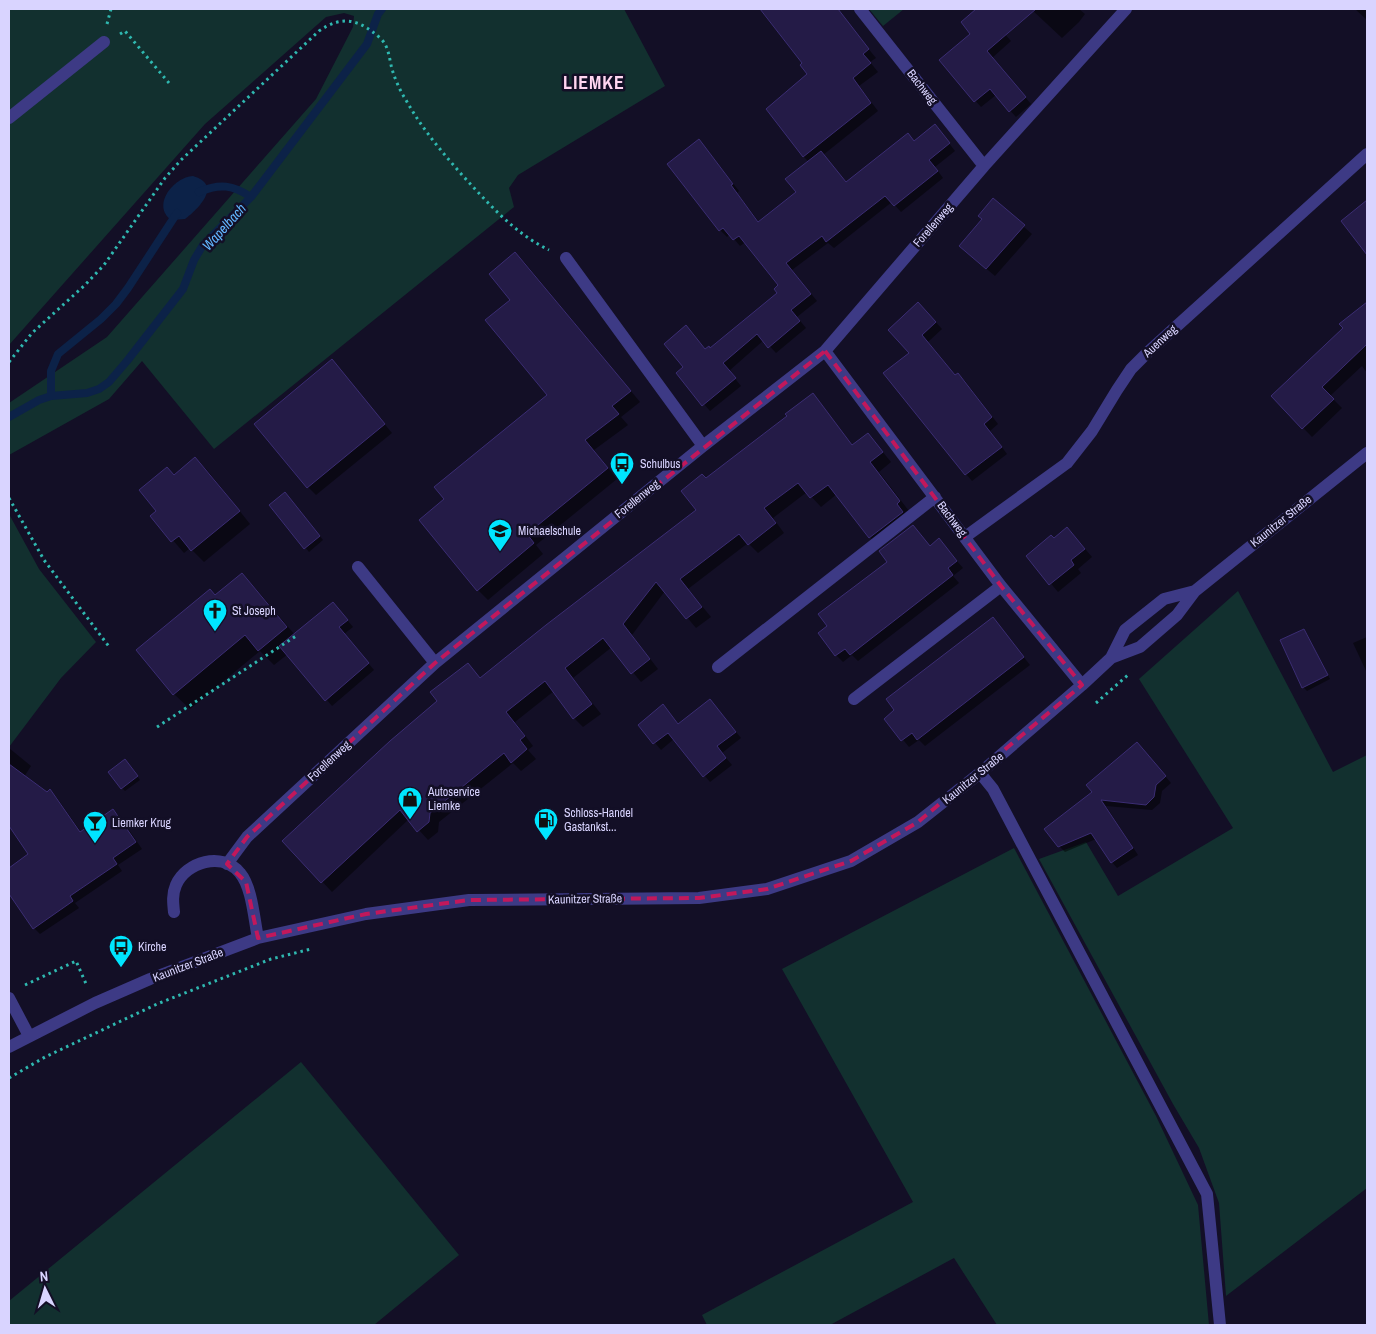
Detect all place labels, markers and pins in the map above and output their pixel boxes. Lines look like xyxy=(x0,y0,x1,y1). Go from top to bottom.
bus stop icon: Schulbus xyxy=(609,451,635,485)
place label: Schulbus xyxy=(640,456,681,472)
school or university icon: Michaelschule xyxy=(487,518,513,552)
place label: Michaelschule xyxy=(518,523,581,539)
church icon: St Joseph xyxy=(202,598,228,632)
place label: St Joseph xyxy=(232,603,276,619)
place label: Autoservice Liemke xyxy=(427,784,480,814)
shop icon: Autoservice Liemke xyxy=(397,786,423,820)
place label: Schloss-Handel Gastankst... xyxy=(564,805,633,835)
fuel station icon: Schloss-Handel Gastankst... xyxy=(533,807,559,841)
bar icon: Liemker Krug xyxy=(82,810,108,844)
place label: Liemker Krug xyxy=(112,815,172,831)
bus stop icon: Kirche xyxy=(108,934,134,968)
place label: Kirche xyxy=(138,939,166,955)

